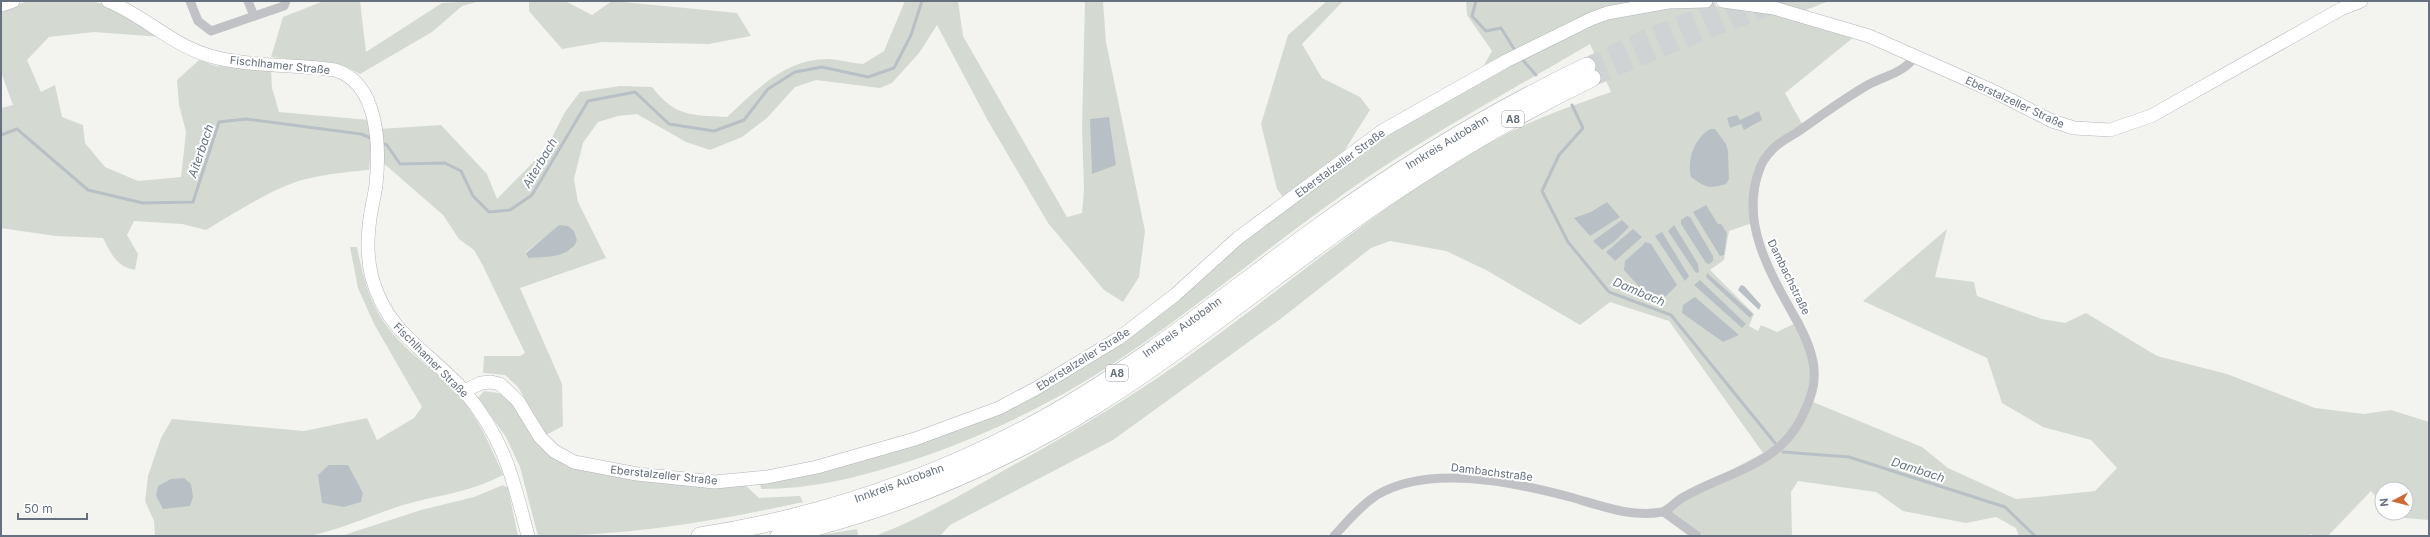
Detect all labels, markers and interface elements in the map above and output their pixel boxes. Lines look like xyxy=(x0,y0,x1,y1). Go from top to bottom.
street label: Fischlhamer Straße xyxy=(229,53,331,77)
street label: Eberstalzeller Straße xyxy=(1963,73,2067,131)
road number: A8 xyxy=(1502,111,1524,127)
street label: Innkreis Autobahn xyxy=(1403,112,1491,172)
water label: Aiterbach xyxy=(184,122,217,180)
street label: Eberstalzeller Straße xyxy=(1292,126,1388,200)
water label: Aiterbach xyxy=(518,135,560,191)
street label: Dambachstraße xyxy=(1765,237,1813,317)
water label: Dambach xyxy=(1611,274,1668,309)
street label: Innkreis Autobahn xyxy=(1140,294,1224,360)
street label: Fischlhamer Straße xyxy=(391,320,471,400)
street label: Eberstalzeller Straße xyxy=(1034,325,1132,393)
road number: A8 xyxy=(1106,365,1128,381)
water label: Dambach xyxy=(1890,454,1947,485)
street label: Innkreis Autobahn xyxy=(852,460,946,506)
street label: Dambachstraße xyxy=(1450,460,1534,484)
street label: Eberstalzeller Straße xyxy=(610,462,718,488)
north arrow xyxy=(2374,481,2414,521)
scale bar xyxy=(18,495,87,521)
text: N xyxy=(2377,497,2392,507)
text: 50 m xyxy=(24,501,53,516)

